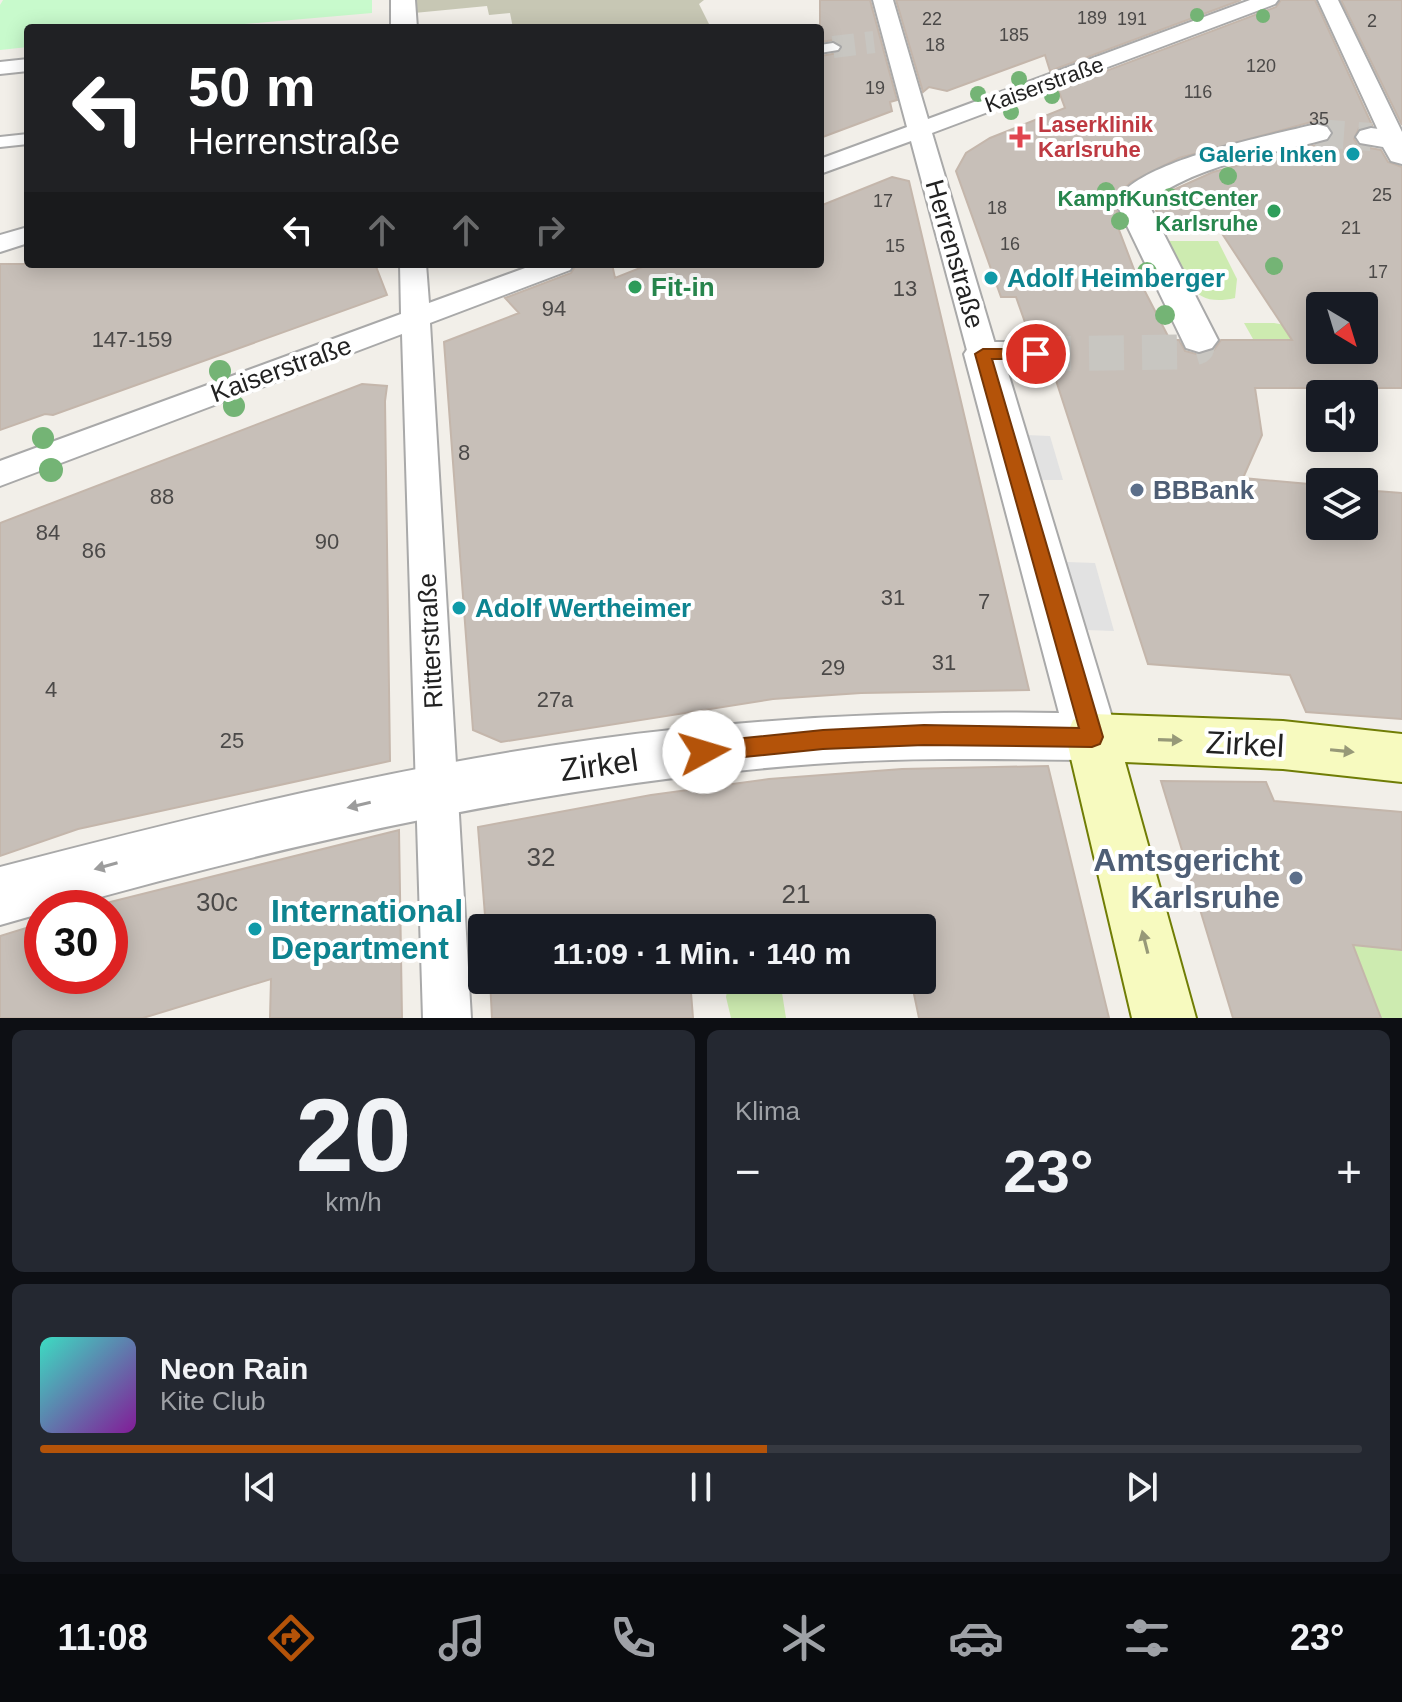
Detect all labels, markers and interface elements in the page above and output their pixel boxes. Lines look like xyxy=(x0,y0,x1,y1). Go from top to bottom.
house number: 189 xyxy=(1077,8,1107,28)
house number: 22 xyxy=(922,9,942,29)
house number: 191 xyxy=(1117,9,1147,29)
house number: 2 xyxy=(1367,11,1377,31)
house number: 185 xyxy=(999,25,1029,45)
house number: 18 xyxy=(925,35,945,55)
street label: Kaiserstraße xyxy=(981,51,1107,118)
text: 50 m xyxy=(188,55,316,118)
icon: left xyxy=(56,56,160,160)
house number: 120 xyxy=(1246,56,1276,76)
house number: 19 xyxy=(865,78,885,98)
house number: 116 xyxy=(1184,82,1212,102)
house number: 35 xyxy=(1309,109,1329,129)
place label: Laserklinik Karlsruhe xyxy=(1038,112,1154,162)
text: Herrenstraße xyxy=(188,121,400,162)
marker: Laserklinik Karlsruhe xyxy=(1009,126,1031,148)
place label: Galerie Inken xyxy=(1199,142,1337,167)
marker: Galerie Inken xyxy=(1344,145,1362,163)
street label: Herrenstraße xyxy=(919,176,991,332)
house number: 25 xyxy=(1372,185,1392,205)
place label: KampfKunstCenter Karlsruhe xyxy=(1058,186,1258,236)
house number: 17 xyxy=(873,191,893,211)
house number: 18 xyxy=(987,198,1007,218)
marker: KampfKunstCenter Karlsruhe xyxy=(1265,202,1283,220)
icon: left xyxy=(276,208,320,252)
icon: ahead xyxy=(360,208,404,252)
icon: ahead xyxy=(444,208,488,252)
icon: right xyxy=(528,208,572,252)
house number: 21 xyxy=(1341,218,1361,238)
house number: 16 xyxy=(1000,234,1020,254)
house number: 15 xyxy=(885,236,905,256)
house number: 17 xyxy=(1368,262,1388,282)
place label: Adolf Heimberger xyxy=(1007,263,1225,293)
marker: Adolf Heimberger xyxy=(982,269,1000,287)
place label: Fit-in xyxy=(651,272,715,302)
house number: 13 xyxy=(893,276,917,301)
marker: Fit-in xyxy=(626,278,644,296)
north arrow xyxy=(1306,292,1378,364)
map controls xyxy=(1306,292,1378,540)
house number: 94 xyxy=(542,296,566,321)
pin xyxy=(1002,320,1070,388)
house number: 147-159 xyxy=(92,327,172,352)
street label: Kaiserstraße xyxy=(207,330,355,408)
icon: arrive xyxy=(1014,332,1058,376)
button: sound xyxy=(1306,380,1378,452)
house number: 8 xyxy=(458,440,470,465)
button: layers xyxy=(1306,468,1378,540)
place label: BBBank xyxy=(1153,475,1255,505)
marker: BBBank xyxy=(1128,481,1146,499)
house number: 88 xyxy=(150,484,174,509)
house number: 84 xyxy=(36,520,60,545)
house number: 90 xyxy=(315,529,339,554)
house number: 86 xyxy=(82,538,106,563)
street label: Ritterstraße xyxy=(411,572,449,710)
house number: 31 xyxy=(881,585,905,610)
house number: 7 xyxy=(978,589,990,614)
place label: Adolf Wertheimer xyxy=(475,593,691,623)
marker: Adolf Wertheimer xyxy=(450,599,468,617)
house number: 31 xyxy=(932,650,956,675)
house number: 29 xyxy=(821,655,845,680)
house number: 4 xyxy=(45,677,57,702)
house number: 27a xyxy=(537,687,574,712)
position arrow xyxy=(662,710,746,794)
street label: Zirkel xyxy=(1205,724,1285,764)
house number: 25 xyxy=(220,728,244,753)
one-way arrow xyxy=(1158,734,1183,747)
street label: Zirkel xyxy=(558,742,640,788)
one-way arrow xyxy=(1330,745,1355,758)
one-way arrow xyxy=(346,799,371,812)
house number: 32 xyxy=(527,842,555,872)
place label: Amtsgericht Karlsruhe xyxy=(1093,842,1280,915)
one-way arrow xyxy=(94,860,118,873)
marker: Amtsgericht Karlsruhe xyxy=(1287,869,1305,887)
house number: 21 xyxy=(782,879,810,909)
house number: 30c xyxy=(196,887,238,917)
speed limit sign: 30 xyxy=(24,890,128,994)
place label: International Department xyxy=(271,893,463,966)
marker: International Department xyxy=(246,920,264,938)
one-way arrow xyxy=(1138,930,1150,955)
text: 11:09 · 1 Min. · 140 m xyxy=(553,937,851,970)
text: 20 xyxy=(296,1077,411,1193)
text: Klima xyxy=(735,1096,800,1126)
text: 23° xyxy=(1003,1138,1094,1205)
text: − xyxy=(735,1147,761,1196)
text: + xyxy=(1336,1147,1362,1196)
text: km/h xyxy=(325,1187,382,1217)
text: Neon Rain xyxy=(160,1352,308,1385)
text: Kite Club xyxy=(160,1386,266,1416)
icon: previous xyxy=(238,1465,282,1509)
icon: pause xyxy=(679,1465,723,1509)
icon: next xyxy=(1120,1465,1164,1509)
icon: directions xyxy=(263,1610,319,1666)
icon: music xyxy=(434,1610,490,1666)
icon: phone xyxy=(605,1610,661,1666)
icon: climate xyxy=(776,1610,832,1666)
icon: car xyxy=(948,1610,1004,1666)
icon: filters xyxy=(1119,1610,1175,1666)
text: 11:08 xyxy=(58,1617,148,1658)
text: 23° xyxy=(1290,1617,1344,1658)

